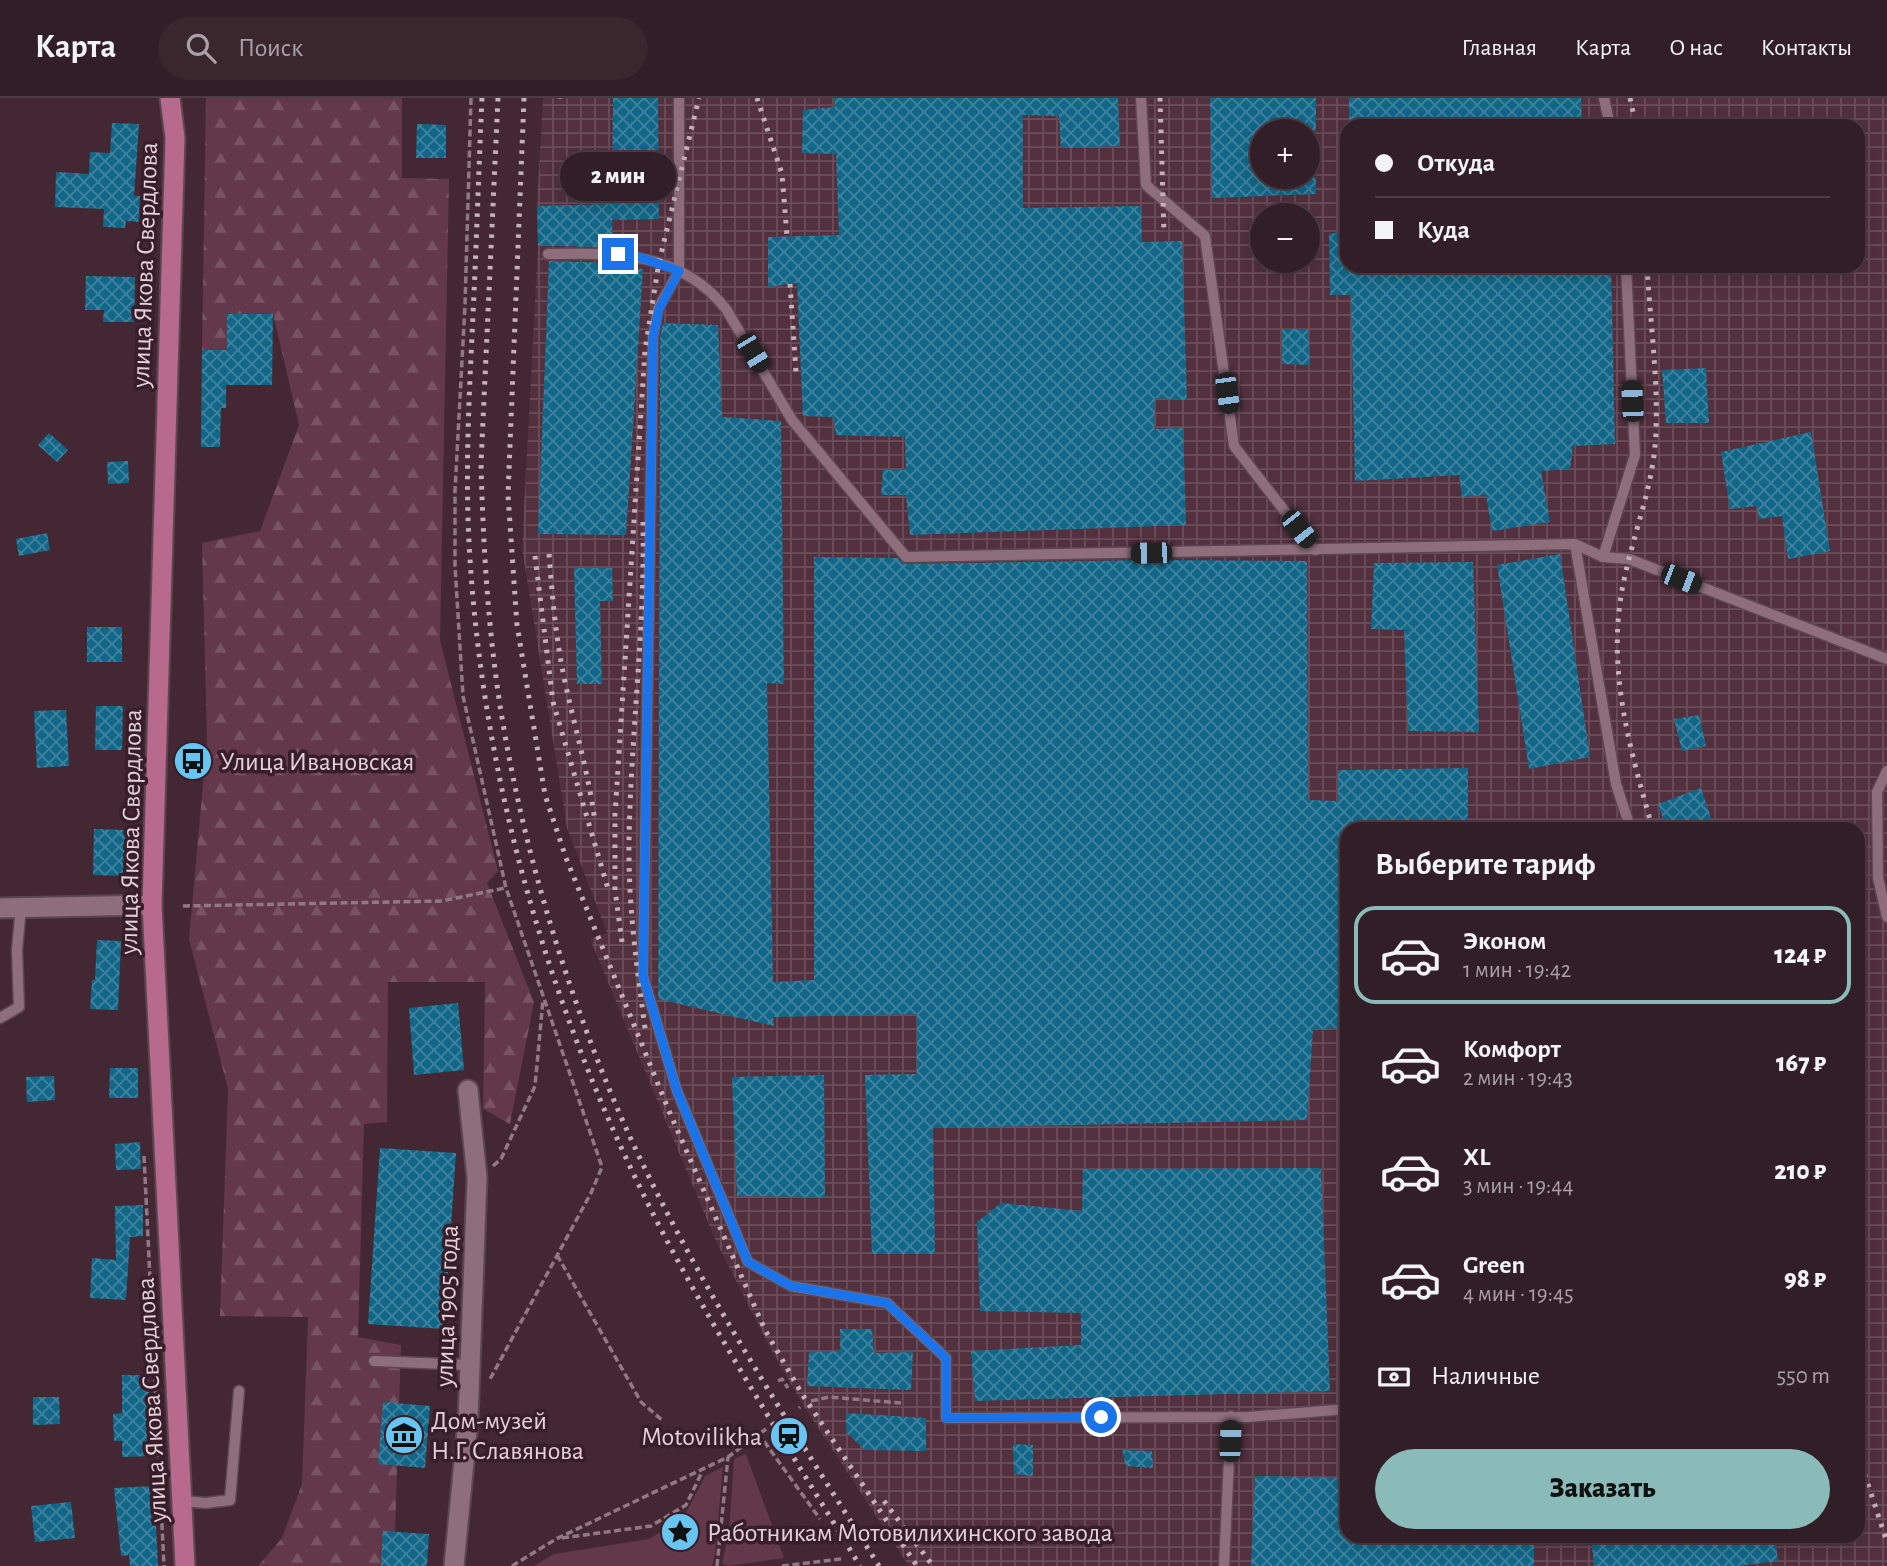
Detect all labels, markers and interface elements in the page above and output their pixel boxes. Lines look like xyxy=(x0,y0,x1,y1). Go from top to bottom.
search box xyxy=(158,17,648,80)
icon: search xyxy=(182,29,220,67)
text: Карта xyxy=(35,31,116,64)
text: Поиск xyxy=(238,35,303,61)
text: Главная xyxy=(1462,36,1537,60)
text: Карта xyxy=(1575,36,1631,60)
text: О нас xyxy=(1669,36,1723,60)
text: Контакты xyxy=(1761,36,1852,60)
map controls xyxy=(1250,119,1320,273)
button: + xyxy=(1250,119,1320,189)
street label: улица Якова Свердлова xyxy=(128,142,162,389)
text: Откуда xyxy=(1417,150,1495,176)
callout: 2 мин xyxy=(560,152,676,202)
text: 2 мин xyxy=(591,165,645,188)
button: − xyxy=(1250,203,1320,273)
text: Куда xyxy=(1417,217,1470,243)
route end xyxy=(602,238,634,270)
car xyxy=(734,330,773,376)
car xyxy=(1214,371,1241,415)
car xyxy=(1621,379,1644,423)
car xyxy=(1278,506,1321,552)
car xyxy=(1130,542,1173,564)
car xyxy=(1658,562,1705,596)
street label: улица Якова Свердлова xyxy=(116,709,146,956)
bus stop icon: Улица Ивановская xyxy=(172,740,214,782)
place label: Улица Ивановская xyxy=(220,749,414,775)
text: Выберите тариф xyxy=(1375,848,1596,880)
icon: car xyxy=(1379,924,1442,987)
text: Эконом xyxy=(1463,928,1546,954)
text: 124 ₽ xyxy=(1774,942,1826,968)
text: 1 мин · 19:42 xyxy=(1463,959,1571,982)
icon: car xyxy=(1379,1032,1442,1095)
text: Комфорт xyxy=(1463,1036,1561,1062)
text: 167 ₽ xyxy=(1776,1050,1826,1076)
text: 2 мин · 19:43 xyxy=(1463,1067,1573,1090)
icon: car xyxy=(1379,1140,1442,1203)
text: XL xyxy=(1463,1144,1490,1170)
text: 210 ₽ xyxy=(1774,1158,1826,1184)
text: 3 мин · 19:44 xyxy=(1463,1175,1573,1198)
street label: улица 1905 года xyxy=(431,1225,463,1388)
icon: car xyxy=(1379,1248,1442,1311)
text: Green xyxy=(1463,1252,1525,1278)
text: 98 ₽ xyxy=(1784,1266,1826,1292)
street label: улица Якова Свердлова xyxy=(133,1277,171,1524)
text: 4 мин · 19:45 xyxy=(1463,1283,1574,1306)
icon: cash xyxy=(1375,1358,1413,1396)
text: Наличные xyxy=(1431,1363,1540,1389)
text: 550 m xyxy=(1776,1365,1830,1388)
route start xyxy=(1085,1401,1117,1433)
place label: Дом-музей Н.Г. Славянова xyxy=(431,1408,584,1464)
museum icon: Дом-музей Н.Г. Славянова xyxy=(383,1414,425,1456)
station icon: Motovilikha xyxy=(768,1415,810,1457)
car xyxy=(1219,1420,1242,1462)
place label: Motovilikha xyxy=(642,1424,762,1450)
button: Заказать xyxy=(1375,1449,1830,1529)
place icon: Работникам Мотовилихинского завода xyxy=(659,1511,701,1553)
place label: Работникам Мотовилихинского завода xyxy=(707,1520,1113,1546)

